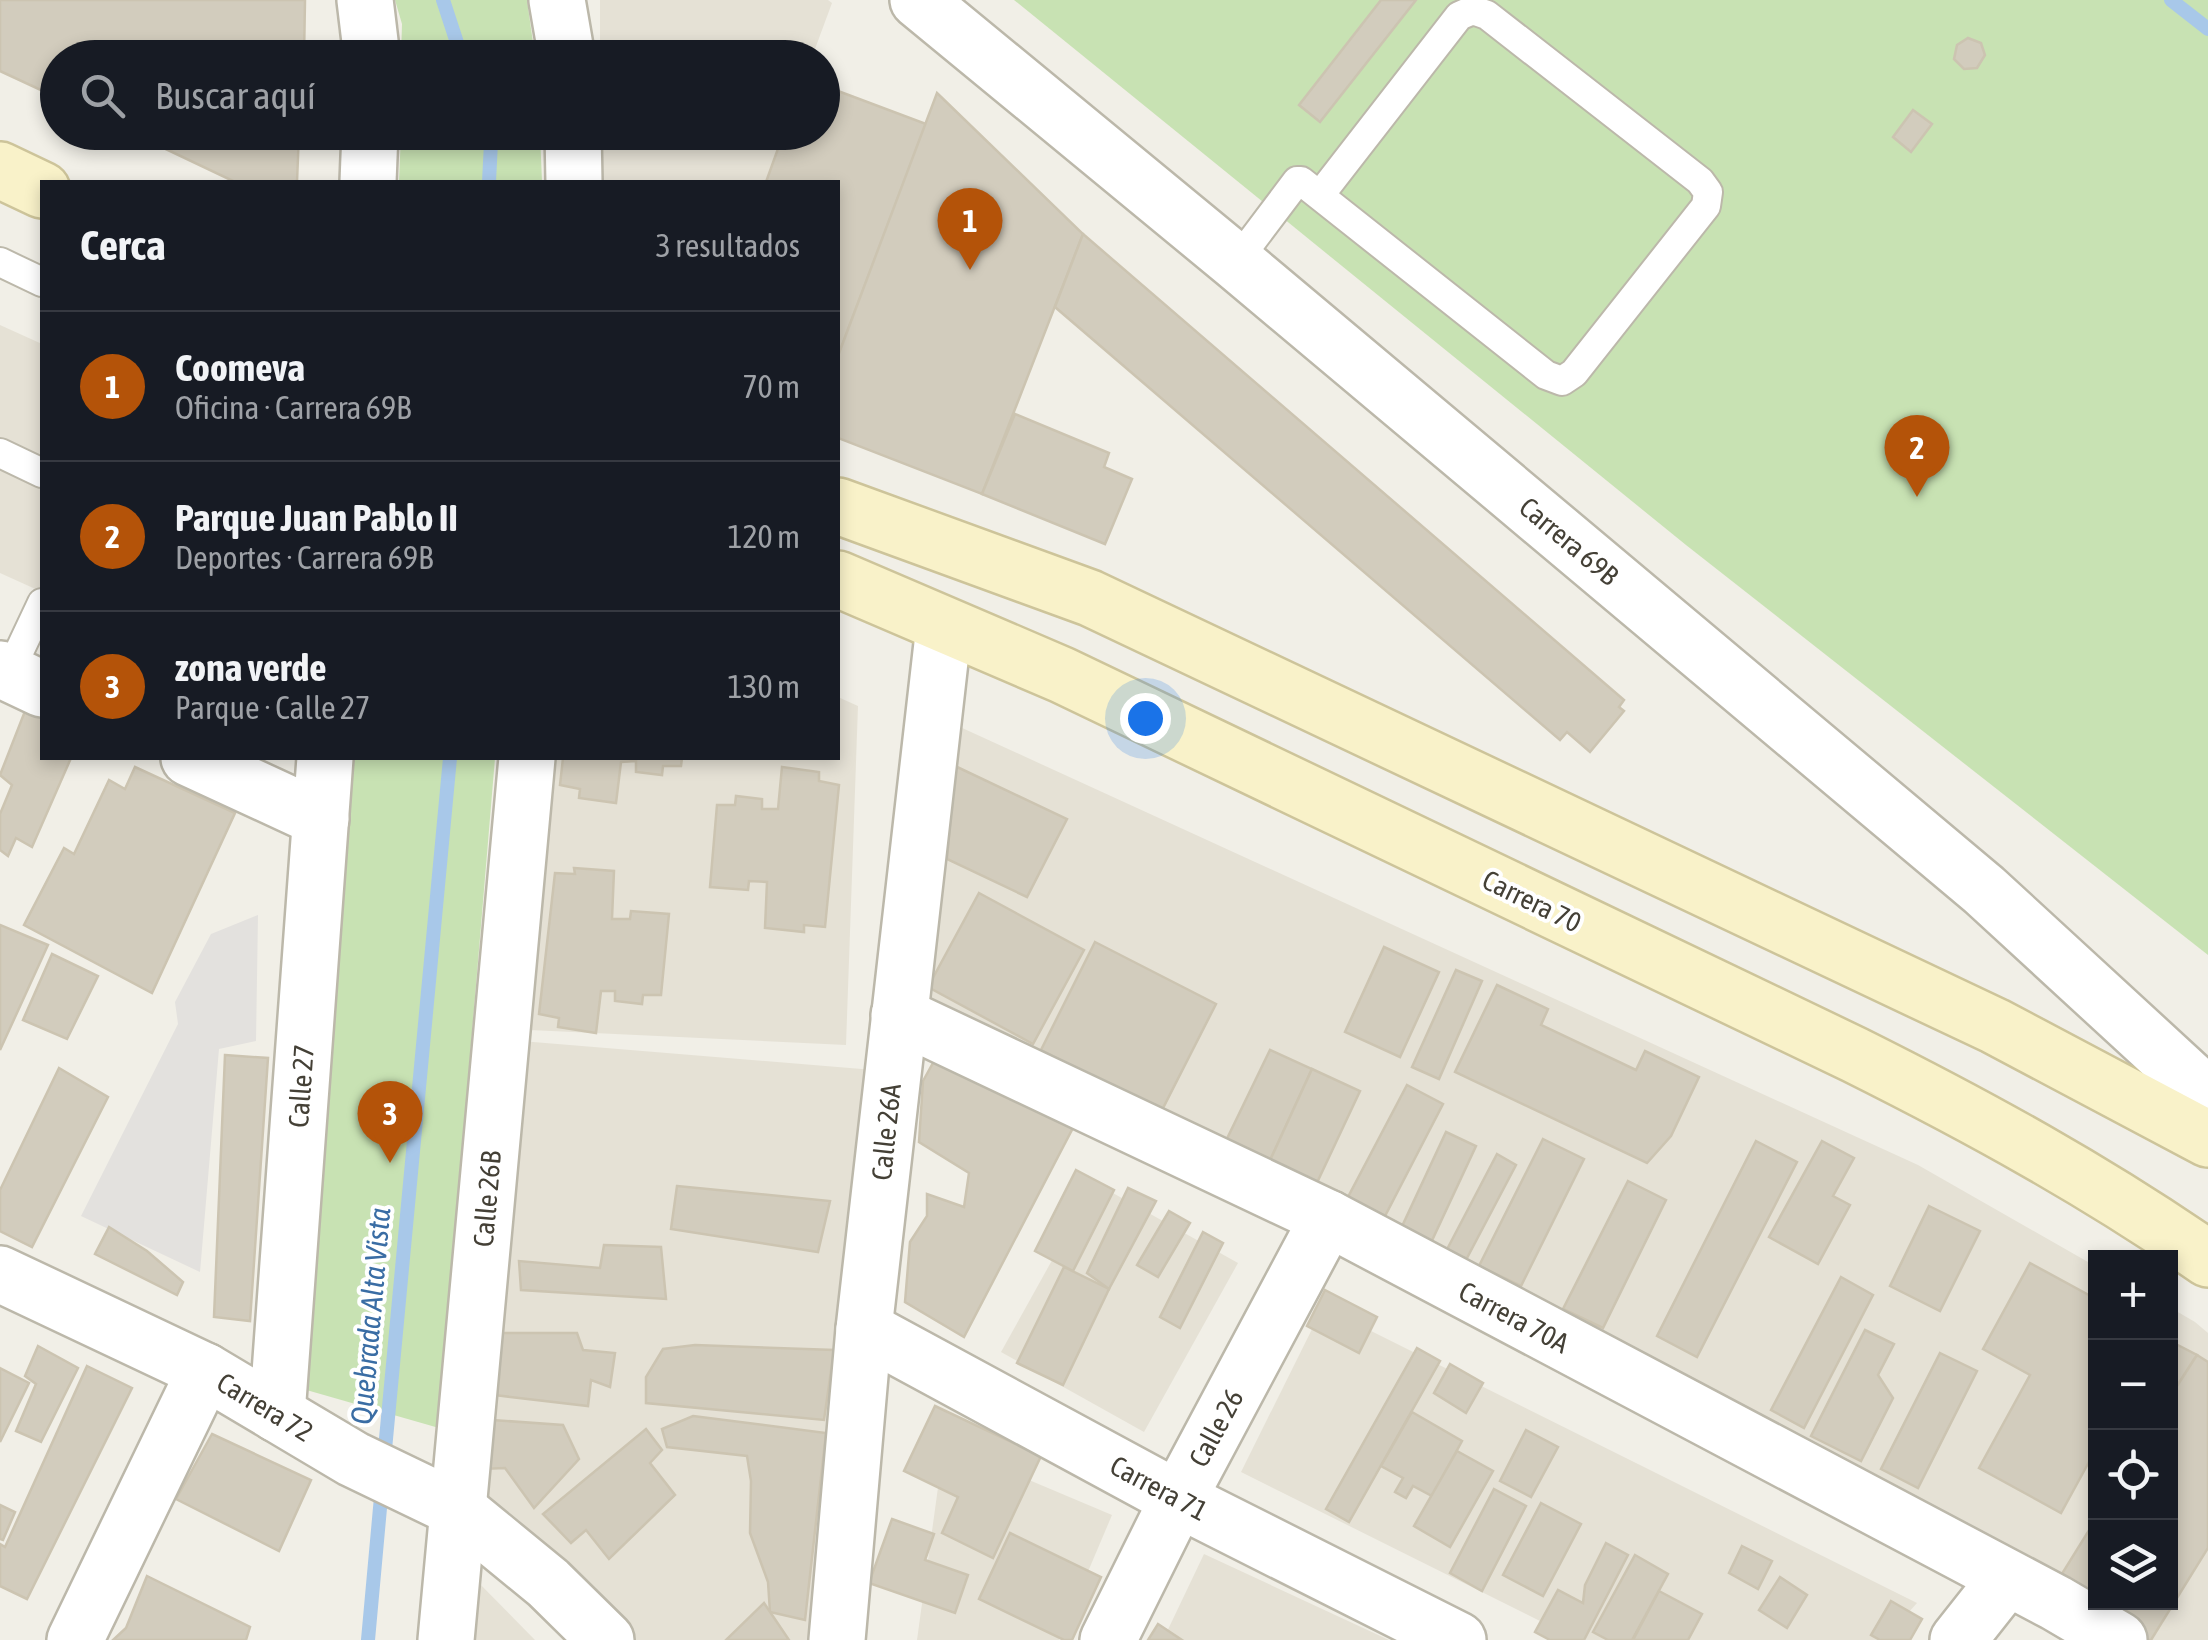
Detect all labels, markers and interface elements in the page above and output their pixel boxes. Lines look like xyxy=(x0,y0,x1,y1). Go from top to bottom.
search box xyxy=(40,40,840,150)
icon: search xyxy=(75,68,130,123)
text: Buscar aquí xyxy=(155,74,316,117)
pin: 1 xyxy=(938,188,1002,270)
text: Cerca xyxy=(80,221,165,269)
text: 3 resultados xyxy=(656,227,800,264)
text: Coomeva xyxy=(175,346,305,389)
text: 1 xyxy=(105,368,120,405)
text: 70 m xyxy=(742,368,800,405)
text: Oficina · Carrera 69B xyxy=(175,389,411,426)
pin: 2 xyxy=(1884,414,1950,497)
street label: Carrera 69B xyxy=(1513,490,1625,592)
text: Parque Juan Pablo II xyxy=(175,496,458,539)
text: 2 xyxy=(105,518,120,555)
text: 120 m xyxy=(727,518,800,555)
text: Deportes · Carrera 69B xyxy=(175,539,433,576)
text: zona verde xyxy=(175,646,326,689)
text: 3 xyxy=(105,668,120,705)
text: 130 m xyxy=(727,668,800,705)
text: Parque · Calle 27 xyxy=(175,689,370,726)
your location xyxy=(1120,693,1171,744)
street label: Carrera 70 xyxy=(1477,863,1587,939)
street label: Calle 27 xyxy=(282,1043,320,1129)
pin: 3 xyxy=(358,1080,422,1163)
street label: Calle 26A xyxy=(865,1082,907,1182)
street label: Calle 26B xyxy=(467,1150,507,1248)
water label: Quebrada Alta Vista xyxy=(344,1206,396,1426)
map controls xyxy=(2088,1250,2178,1610)
button: + xyxy=(2088,1250,2178,1340)
street label: Carrera 70A xyxy=(1454,1275,1574,1359)
button: − xyxy=(2088,1340,2178,1430)
street label: Carrera 72 xyxy=(211,1366,319,1448)
street label: Calle 26 xyxy=(1182,1384,1250,1472)
button: locate xyxy=(2088,1430,2178,1520)
street label: Carrera 71 xyxy=(1105,1449,1213,1527)
button: layers xyxy=(2088,1520,2178,1610)

